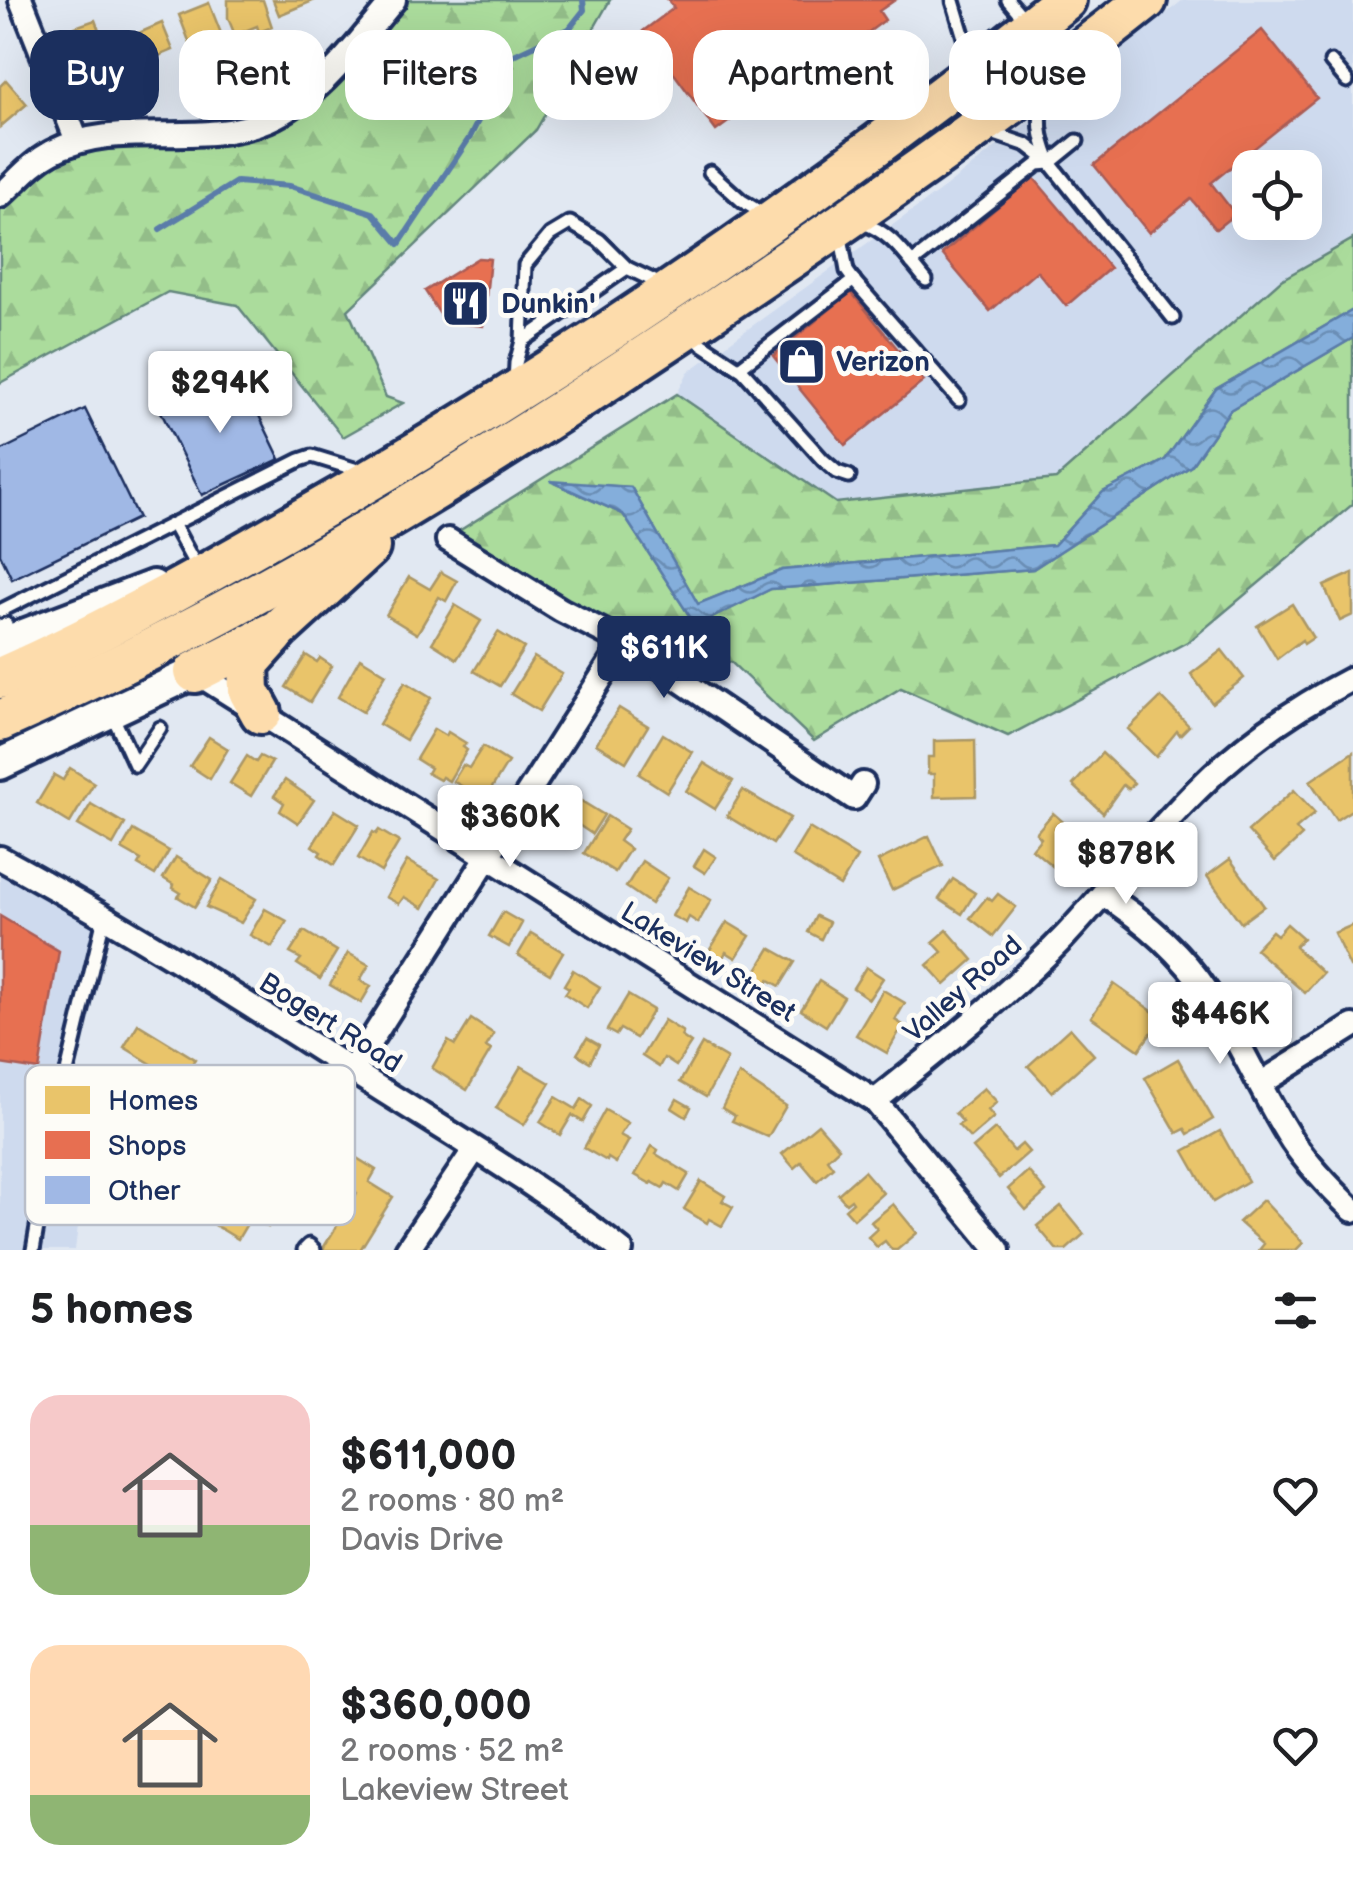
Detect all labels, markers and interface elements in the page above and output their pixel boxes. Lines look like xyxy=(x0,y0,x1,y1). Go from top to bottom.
chip: Buy xyxy=(30,30,159,120)
chip: Rent xyxy=(179,30,325,120)
chip: Filters xyxy=(345,30,513,120)
chip: New xyxy=(533,30,673,120)
chip: Apartment xyxy=(693,30,929,120)
chip: House xyxy=(949,30,1121,120)
map controls xyxy=(1232,150,1322,240)
button: locate xyxy=(1232,150,1322,240)
restaurant icon: Dunkin' xyxy=(440,277,492,329)
place label: Dunkin' xyxy=(501,288,595,321)
shop icon: Verizon xyxy=(775,335,827,387)
place label: Verizon xyxy=(836,346,930,379)
pin: $294K xyxy=(150,351,290,436)
text: $294K xyxy=(170,364,270,403)
pin: $611K xyxy=(594,616,734,701)
text: $611K xyxy=(619,629,709,668)
pin: $360K xyxy=(440,785,580,870)
text: $360K xyxy=(460,798,560,837)
pin: $878K xyxy=(1056,822,1196,907)
text: $878K xyxy=(1077,835,1175,874)
street label: Lakeview Street xyxy=(615,895,802,1029)
street label: Valley Road xyxy=(897,929,1029,1049)
street label: Bogert Road xyxy=(253,966,408,1080)
pin: $446K xyxy=(1150,982,1290,1067)
text: $446K xyxy=(1170,995,1270,1034)
legend xyxy=(25,1065,355,1225)
text: Homes xyxy=(108,1085,198,1118)
text: Shops xyxy=(108,1130,187,1163)
text: Other xyxy=(108,1175,181,1208)
icon: filters xyxy=(1268,1283,1323,1338)
text: 5 homes xyxy=(30,1285,193,1336)
text: $611,000 xyxy=(340,1431,516,1482)
icon: home xyxy=(110,1435,230,1555)
icon: heart xyxy=(1268,1468,1323,1523)
text: 2 rooms · 80 m² xyxy=(340,1482,564,1521)
text: Davis Drive xyxy=(340,1521,504,1560)
text: $360,000 xyxy=(340,1681,532,1732)
icon: home xyxy=(110,1685,230,1805)
icon: heart xyxy=(1268,1718,1323,1773)
text: 2 rooms · 52 m² xyxy=(340,1732,564,1771)
text: Lakeview Street xyxy=(340,1771,569,1810)

